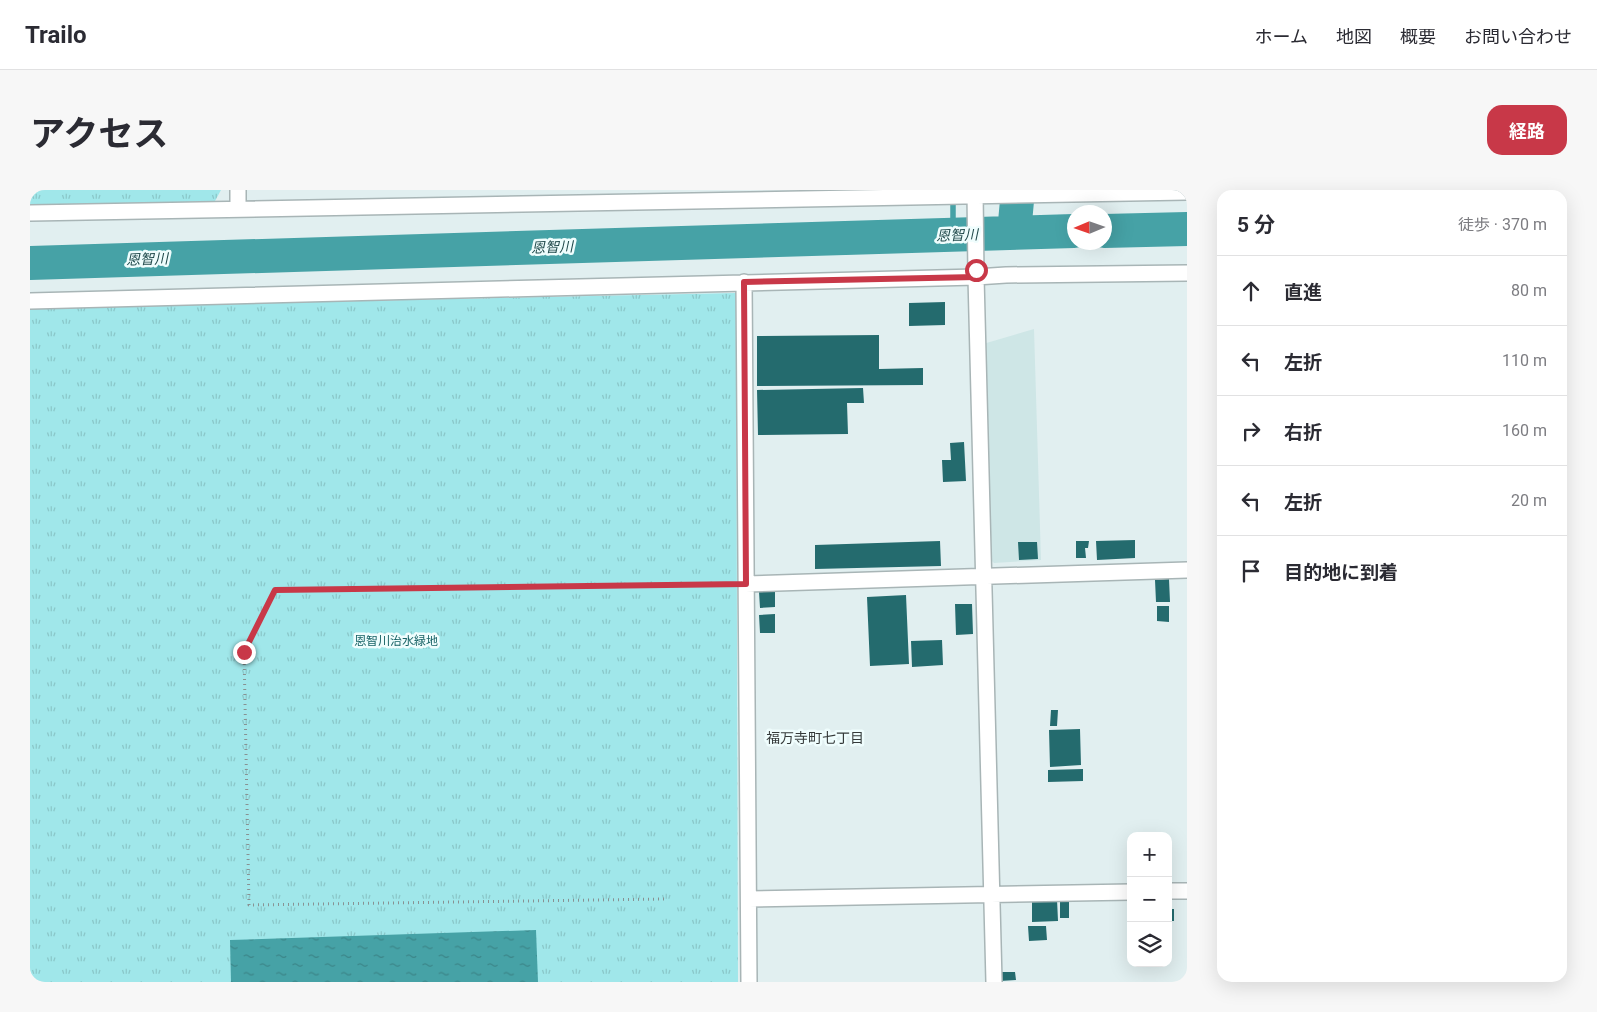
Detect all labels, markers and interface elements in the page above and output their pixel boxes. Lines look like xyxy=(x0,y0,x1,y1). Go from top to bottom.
text: Trailo xyxy=(25,21,87,49)
text: ホーム xyxy=(1255,26,1308,47)
text: 地図 xyxy=(1336,26,1372,47)
text: 概要 xyxy=(1400,26,1436,47)
text: お問い合わせ xyxy=(1464,26,1572,47)
button: 経路 xyxy=(1487,105,1567,155)
text: アクセス xyxy=(30,114,168,155)
north arrow xyxy=(1067,205,1112,250)
text: 5 分 xyxy=(1237,213,1275,237)
text: 徒歩 · 370 m xyxy=(1458,215,1547,234)
water label: 恩智川 xyxy=(936,226,980,244)
water label: 恩智川 xyxy=(531,238,575,256)
water label: 恩智川 xyxy=(126,250,170,268)
route start xyxy=(965,259,988,282)
icon: ahead xyxy=(1237,277,1265,305)
text: 直進 xyxy=(1284,281,1322,304)
text: 80 m xyxy=(1511,281,1547,300)
icon: left xyxy=(1237,347,1265,375)
text: 左折 xyxy=(1284,351,1322,374)
text: 110 m xyxy=(1502,351,1547,370)
icon: right xyxy=(1237,417,1265,445)
text: 右折 xyxy=(1284,421,1322,444)
text: 160 m xyxy=(1502,421,1547,440)
icon: left xyxy=(1237,487,1265,515)
text: 左折 xyxy=(1284,491,1322,514)
text: 20 m xyxy=(1511,491,1547,510)
icon: arrive xyxy=(1237,557,1265,585)
text: 目的地に到着 xyxy=(1284,561,1398,584)
park label: 恩智川治水緑地 xyxy=(354,634,438,648)
route end xyxy=(233,641,256,664)
district label: 福万寺町七丁目 xyxy=(766,730,864,746)
map controls xyxy=(1127,832,1172,967)
button: + xyxy=(1127,832,1172,877)
button: − xyxy=(1127,877,1172,922)
button: layers xyxy=(1127,922,1172,967)

